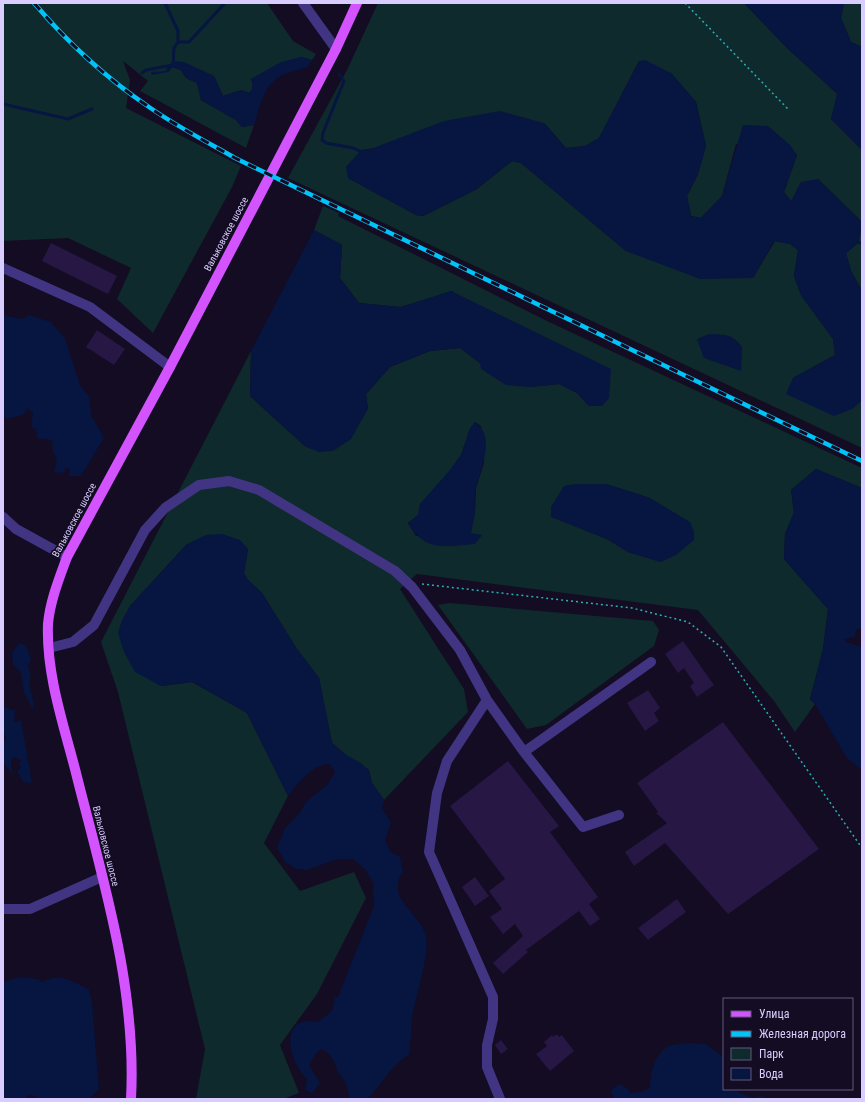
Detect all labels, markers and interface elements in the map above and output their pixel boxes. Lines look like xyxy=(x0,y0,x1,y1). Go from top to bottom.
street label: Вальковское шоссе xyxy=(202,195,250,273)
street label: Вальковское шоссе xyxy=(50,481,98,559)
street label: Вальковское шоссе xyxy=(91,805,121,888)
legend xyxy=(723,998,853,1090)
text: Улица xyxy=(759,1007,790,1021)
text: Железная дорога xyxy=(759,1027,846,1041)
text: Парк xyxy=(759,1047,784,1061)
text: Вода xyxy=(759,1067,784,1081)

